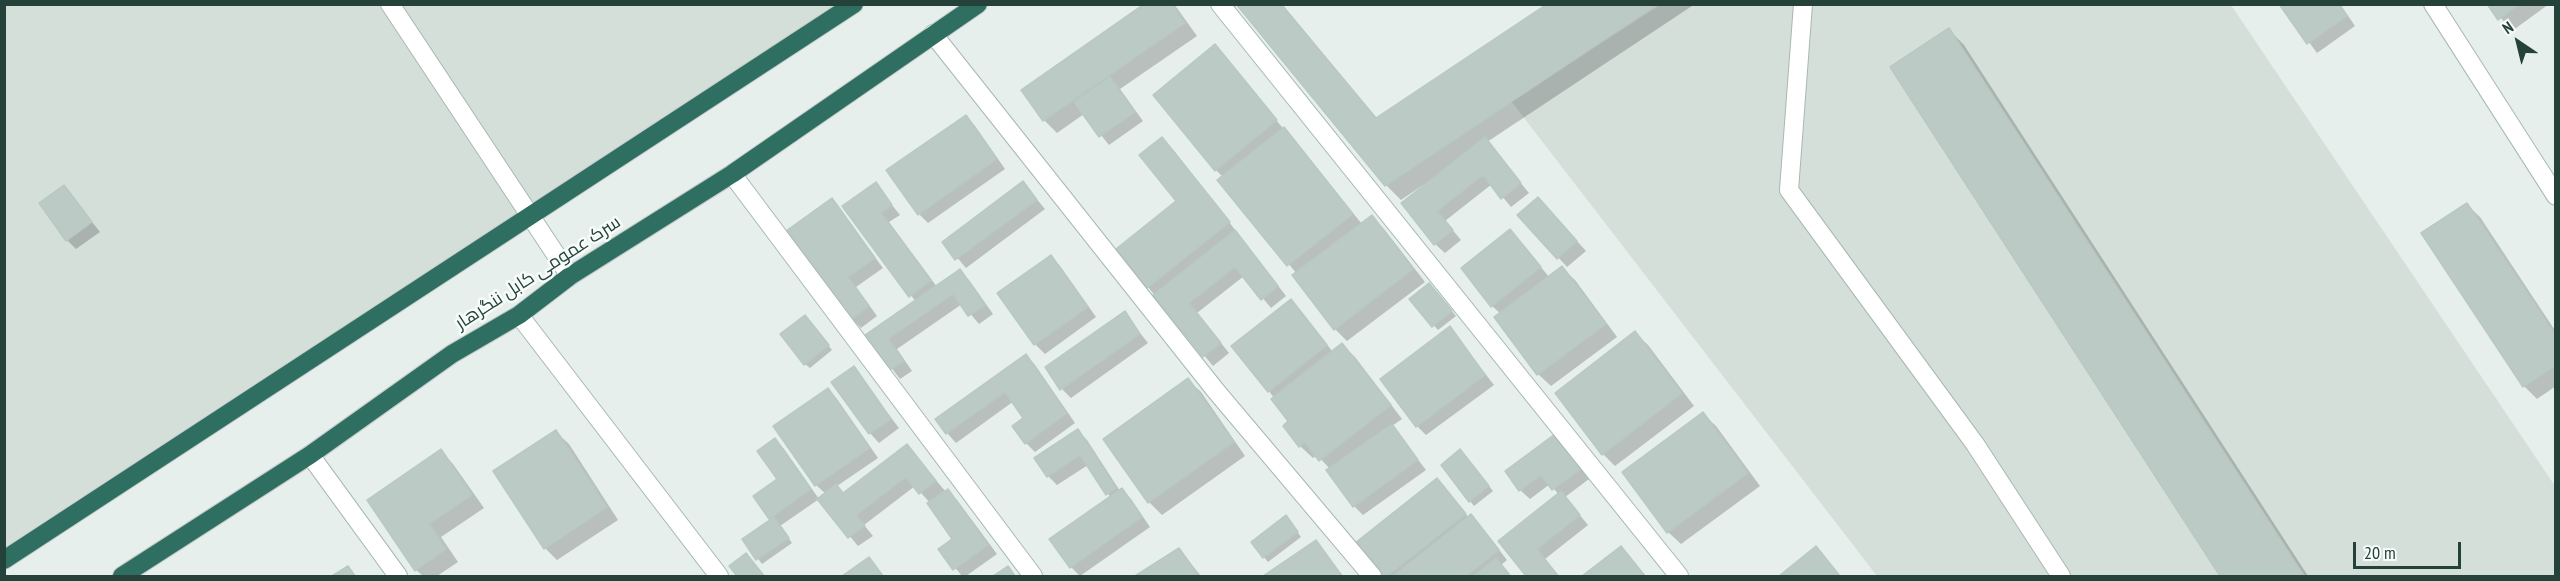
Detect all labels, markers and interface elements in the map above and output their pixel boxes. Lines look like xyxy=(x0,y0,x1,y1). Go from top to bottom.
north arrow xyxy=(2488,12,2548,72)
text: N xyxy=(2498,17,2517,38)
street label: سرک عمومی کابل ننگرهار xyxy=(451,211,625,335)
scale bar xyxy=(2356,530,2464,568)
text: 20 m xyxy=(2364,541,2396,564)

